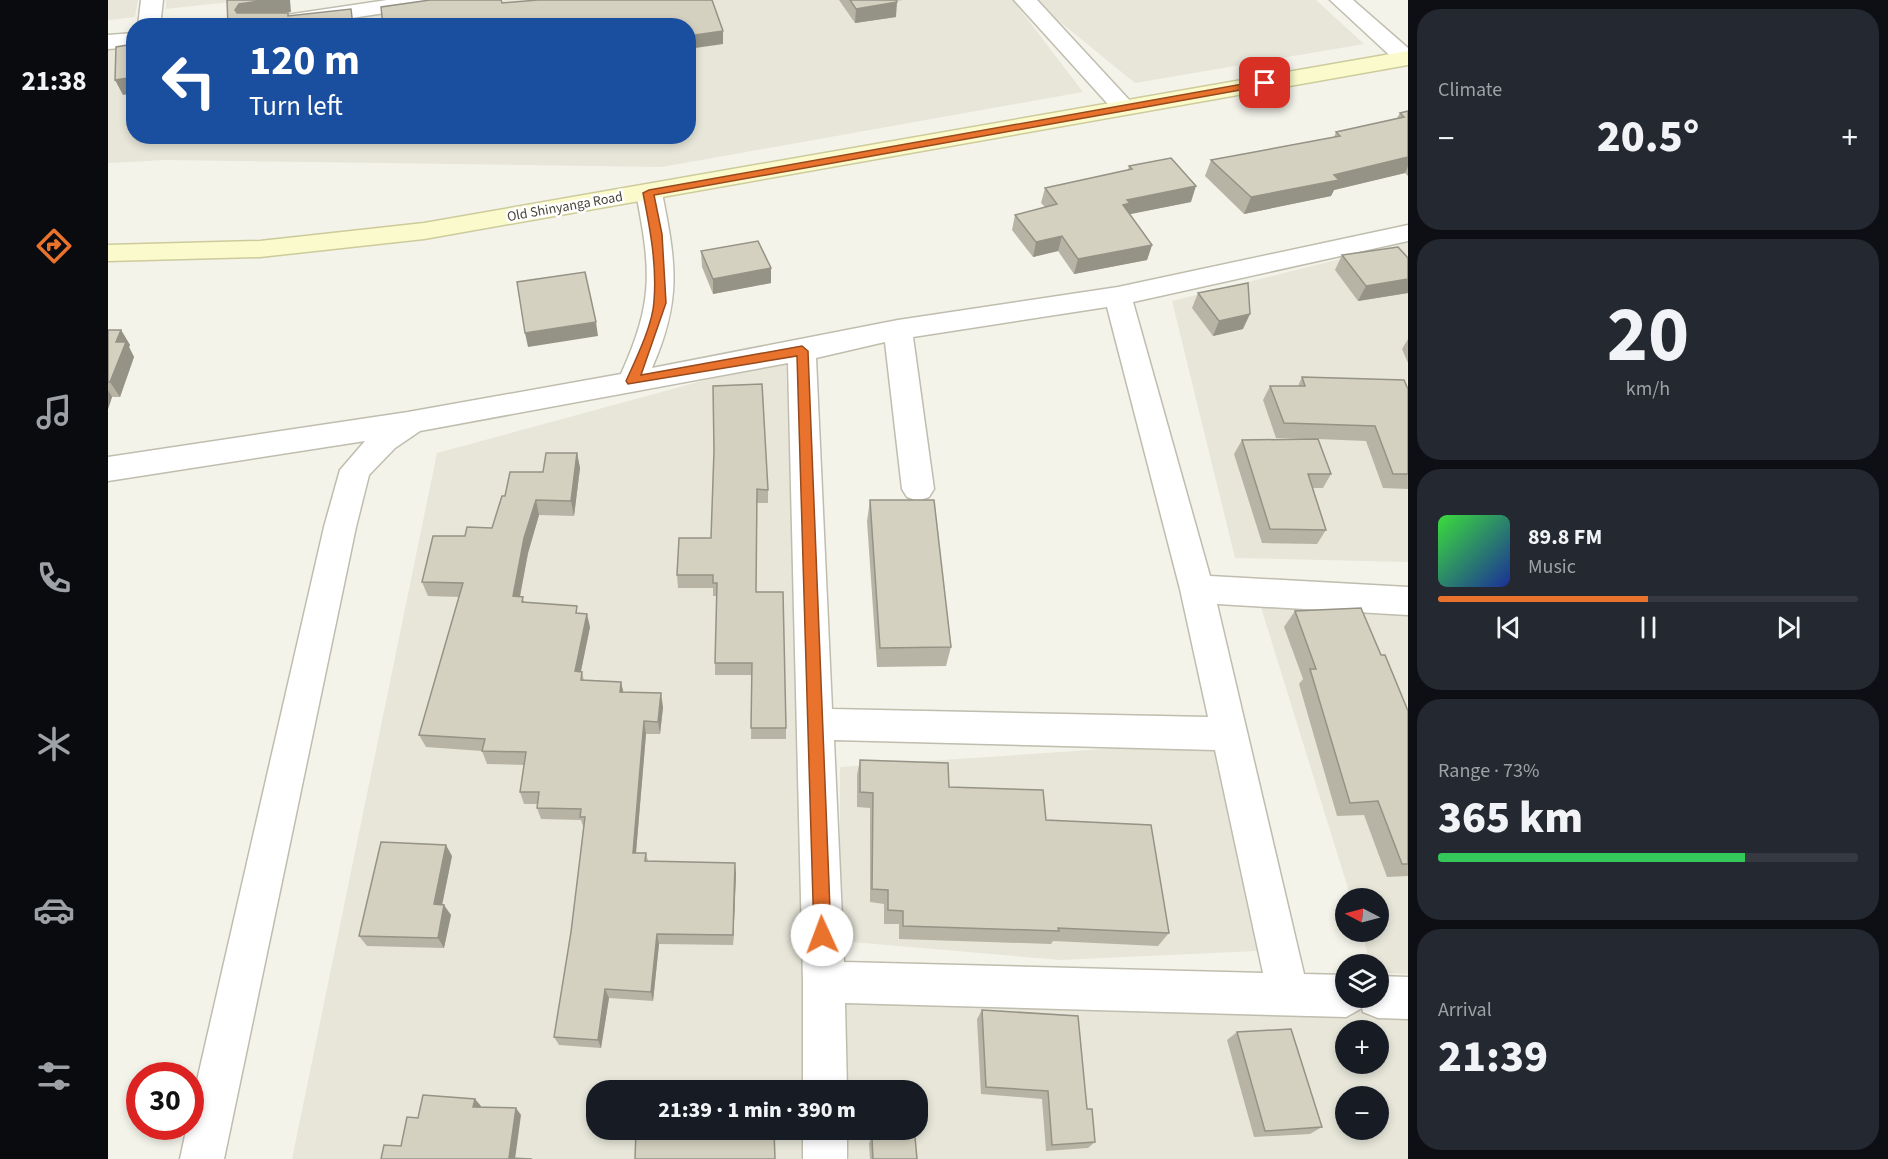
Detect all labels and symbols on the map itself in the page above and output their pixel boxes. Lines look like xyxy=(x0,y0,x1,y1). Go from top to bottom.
pin xyxy=(1239,57,1290,108)
street label: Old Shinyanga Road xyxy=(505,187,625,227)
north arrow xyxy=(1335,888,1389,942)
position arrow xyxy=(790,903,854,967)
speed limit sign: 30 xyxy=(126,1062,204,1140)

